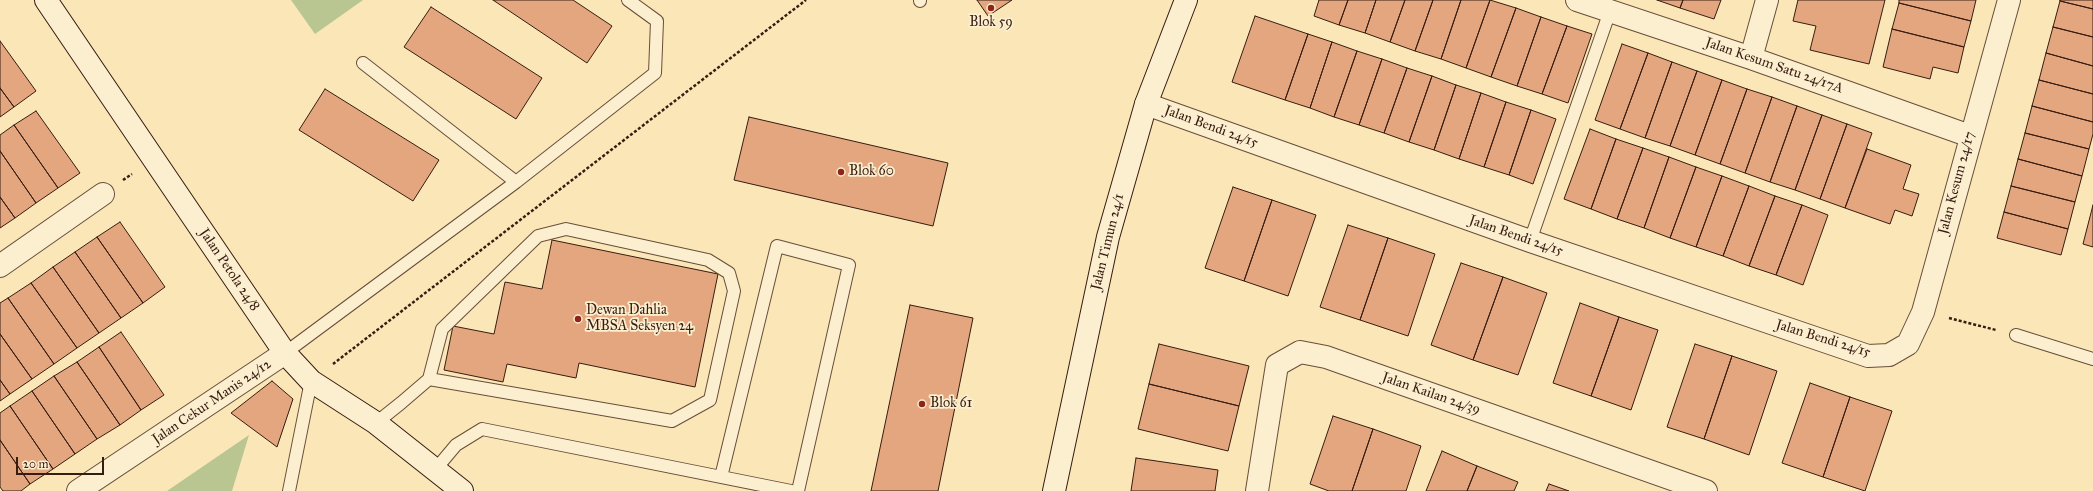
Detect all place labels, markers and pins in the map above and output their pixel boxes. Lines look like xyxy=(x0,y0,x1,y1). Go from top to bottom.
marker: Blok 59 xyxy=(986,3,996,13)
place label: Blok 59 xyxy=(969,15,1013,31)
place label: Blok 60 xyxy=(849,164,894,180)
marker: Blok 60 xyxy=(836,167,846,177)
place label: Dewan Dahlia MBSA Seksyen 24 xyxy=(586,303,693,336)
marker: Dewan Dahlia MBSA Seksyen 24 xyxy=(573,314,583,324)
place label: Blok 61 xyxy=(930,396,972,412)
marker: Blok 61 xyxy=(917,399,927,409)

